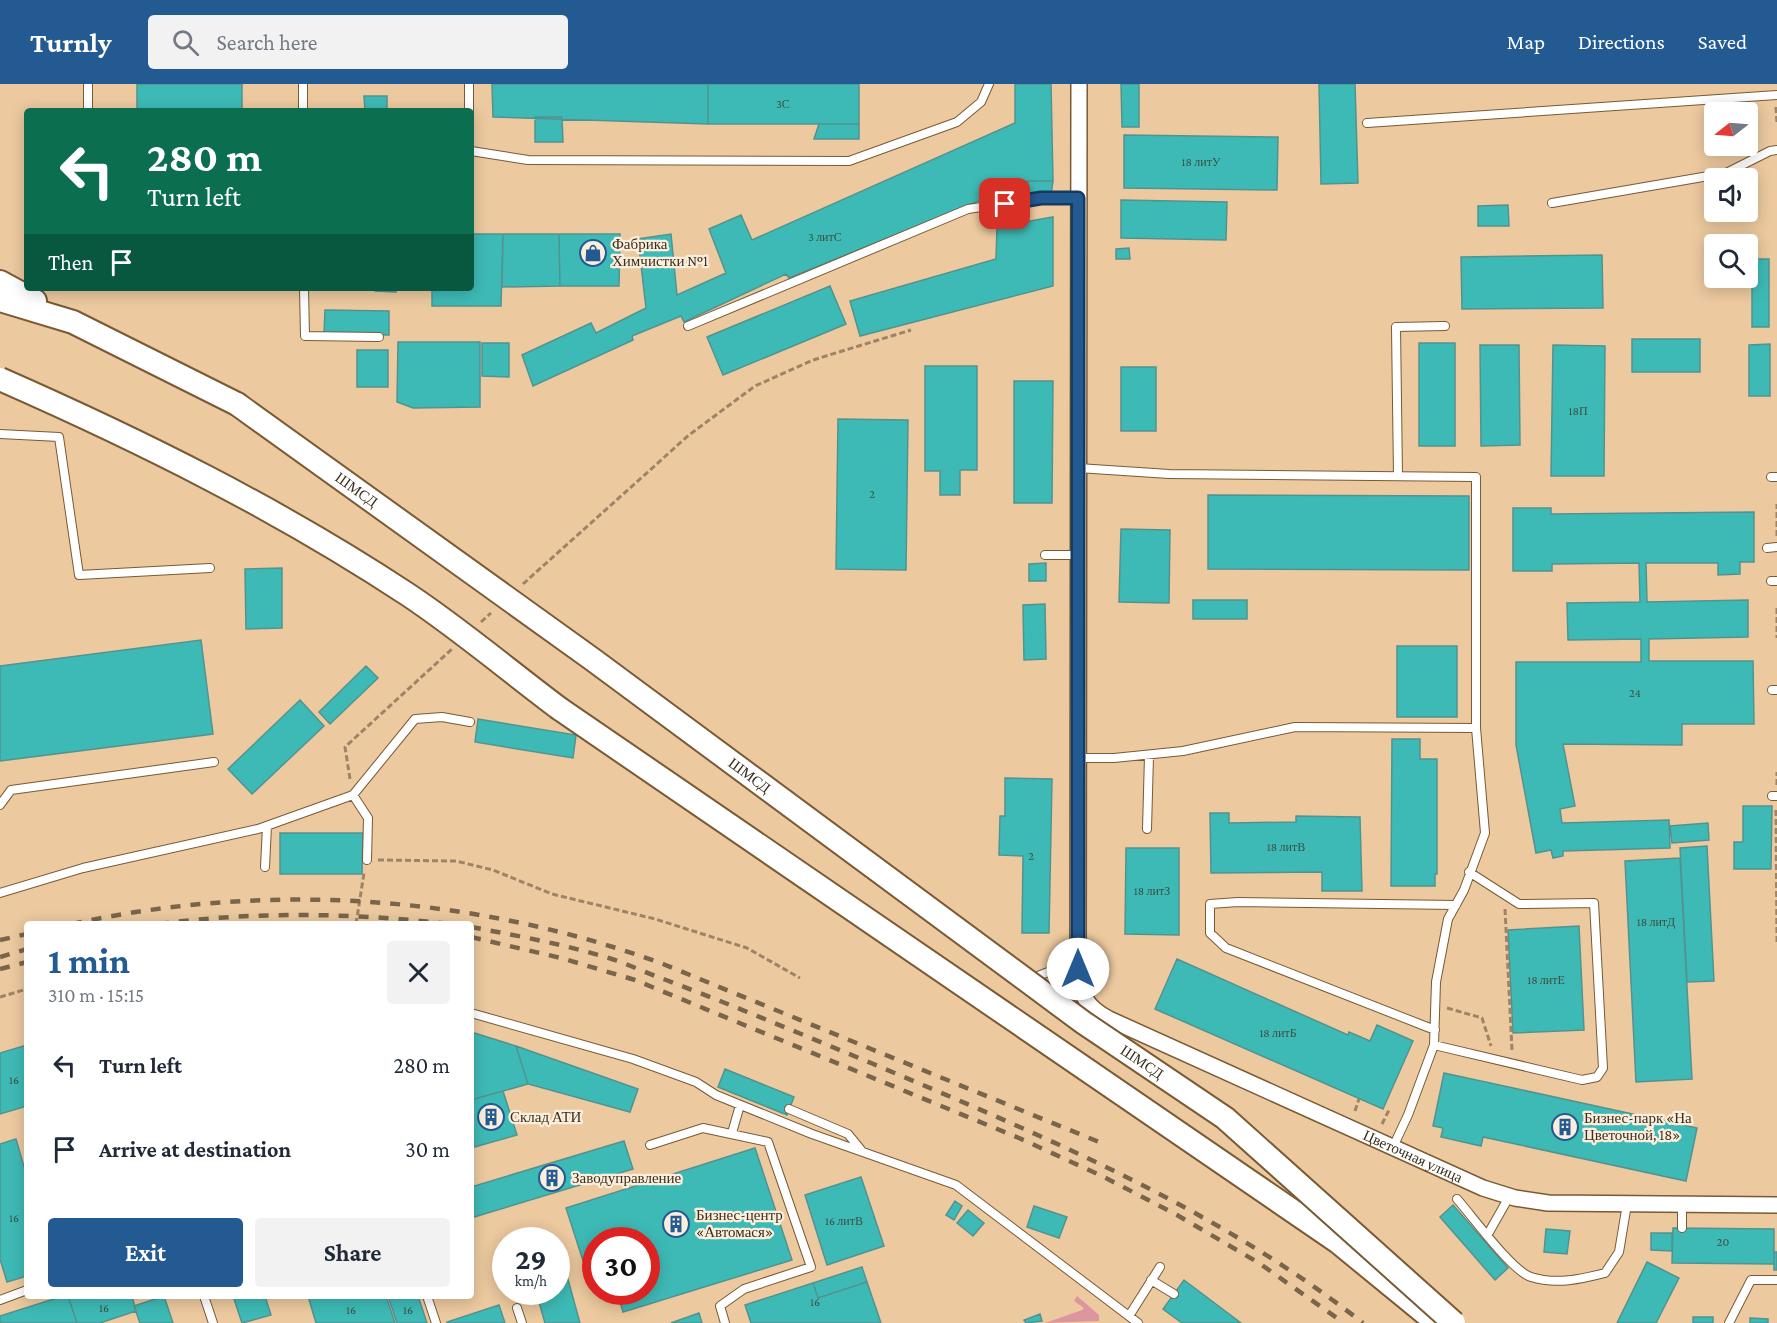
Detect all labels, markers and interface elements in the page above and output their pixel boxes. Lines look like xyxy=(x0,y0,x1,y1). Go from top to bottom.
search box xyxy=(148,15,568,69)
icon: search xyxy=(169,26,202,59)
text: Turnly xyxy=(30,27,112,58)
text: Search here xyxy=(217,30,318,55)
text: Map xyxy=(1507,30,1545,54)
text: Directions xyxy=(1578,30,1665,54)
text: Saved xyxy=(1698,30,1747,54)
house number: 3С xyxy=(776,97,790,111)
north arrow xyxy=(1704,102,1758,156)
map controls xyxy=(1704,102,1758,288)
icon: left xyxy=(48,132,126,210)
text: 280 m xyxy=(147,133,262,180)
house number: 18 литУ xyxy=(1182,155,1221,169)
button: sound xyxy=(1704,168,1758,222)
pin xyxy=(979,178,1030,229)
text: Turn left xyxy=(147,182,241,212)
icon: arrive xyxy=(988,187,1021,220)
house number: 3 литС xyxy=(808,230,842,244)
button: search xyxy=(1704,234,1758,288)
place label: Фабрика Химчистки №1 xyxy=(612,236,708,269)
shop icon: Фабрика Химчистки №1 xyxy=(578,238,608,268)
icon: arrive xyxy=(105,246,138,279)
text: Then xyxy=(48,250,93,275)
house number: 18П xyxy=(1568,404,1588,418)
street label: ШМСД xyxy=(332,469,381,510)
house number: 2 xyxy=(869,487,875,501)
house number: 24 xyxy=(1629,686,1641,700)
street label: ШМСД xyxy=(725,755,774,796)
house number: 18 литВ xyxy=(1267,840,1305,854)
house number: 2 xyxy=(1028,849,1034,863)
house number: 18 литЗ xyxy=(1134,884,1170,898)
house number: 18 литД xyxy=(1637,915,1675,929)
position arrow xyxy=(1046,937,1110,1001)
text: 1 min xyxy=(48,941,130,981)
button: close xyxy=(387,941,450,1004)
house number: 18 литЕ xyxy=(1527,973,1565,987)
text: 310 m · 15:15 xyxy=(48,984,144,1006)
house number: 18 литБ xyxy=(1259,1026,1297,1040)
street label: ШМСД xyxy=(1118,1042,1166,1082)
icon: left xyxy=(48,1049,81,1082)
text: Turn left xyxy=(99,1053,182,1078)
text: 280 m xyxy=(393,1053,450,1078)
house number: 16 xyxy=(9,1073,19,1087)
building icon: Склад АТИ xyxy=(476,1102,506,1132)
place label: Склад АТИ xyxy=(510,1109,582,1125)
place label: Бизнес-парк «На Цветочной, 18» xyxy=(1584,1110,1692,1143)
building icon: Бизнес-парк «На Цветочной, 18» xyxy=(1550,1112,1580,1142)
street label: Цветочная улица xyxy=(1361,1127,1465,1186)
icon: arrive xyxy=(48,1133,81,1166)
text: Arrive at destination xyxy=(99,1137,291,1162)
text: 30 m xyxy=(405,1137,450,1162)
building icon: Заводуправление xyxy=(537,1163,567,1193)
place label: Заводуправление xyxy=(572,1170,682,1186)
place label: Бизнес-центр «Автомася» xyxy=(696,1207,783,1240)
building icon: Бизнес-центр «Автомася» xyxy=(661,1209,691,1239)
house number: 16 xyxy=(9,1211,19,1225)
house number: 16 литВ xyxy=(825,1214,863,1228)
button: Exit xyxy=(48,1218,243,1287)
button: Share xyxy=(255,1218,450,1287)
speed limit sign: 30 xyxy=(582,1227,660,1305)
house number: 20 xyxy=(1717,1235,1729,1249)
text: 29 xyxy=(515,1242,547,1275)
text: km/h xyxy=(515,1273,547,1289)
house number: 16 xyxy=(810,1295,820,1309)
house number: 16 xyxy=(99,1301,109,1315)
house number: 16 xyxy=(346,1303,356,1317)
house number: 16 xyxy=(403,1303,413,1317)

